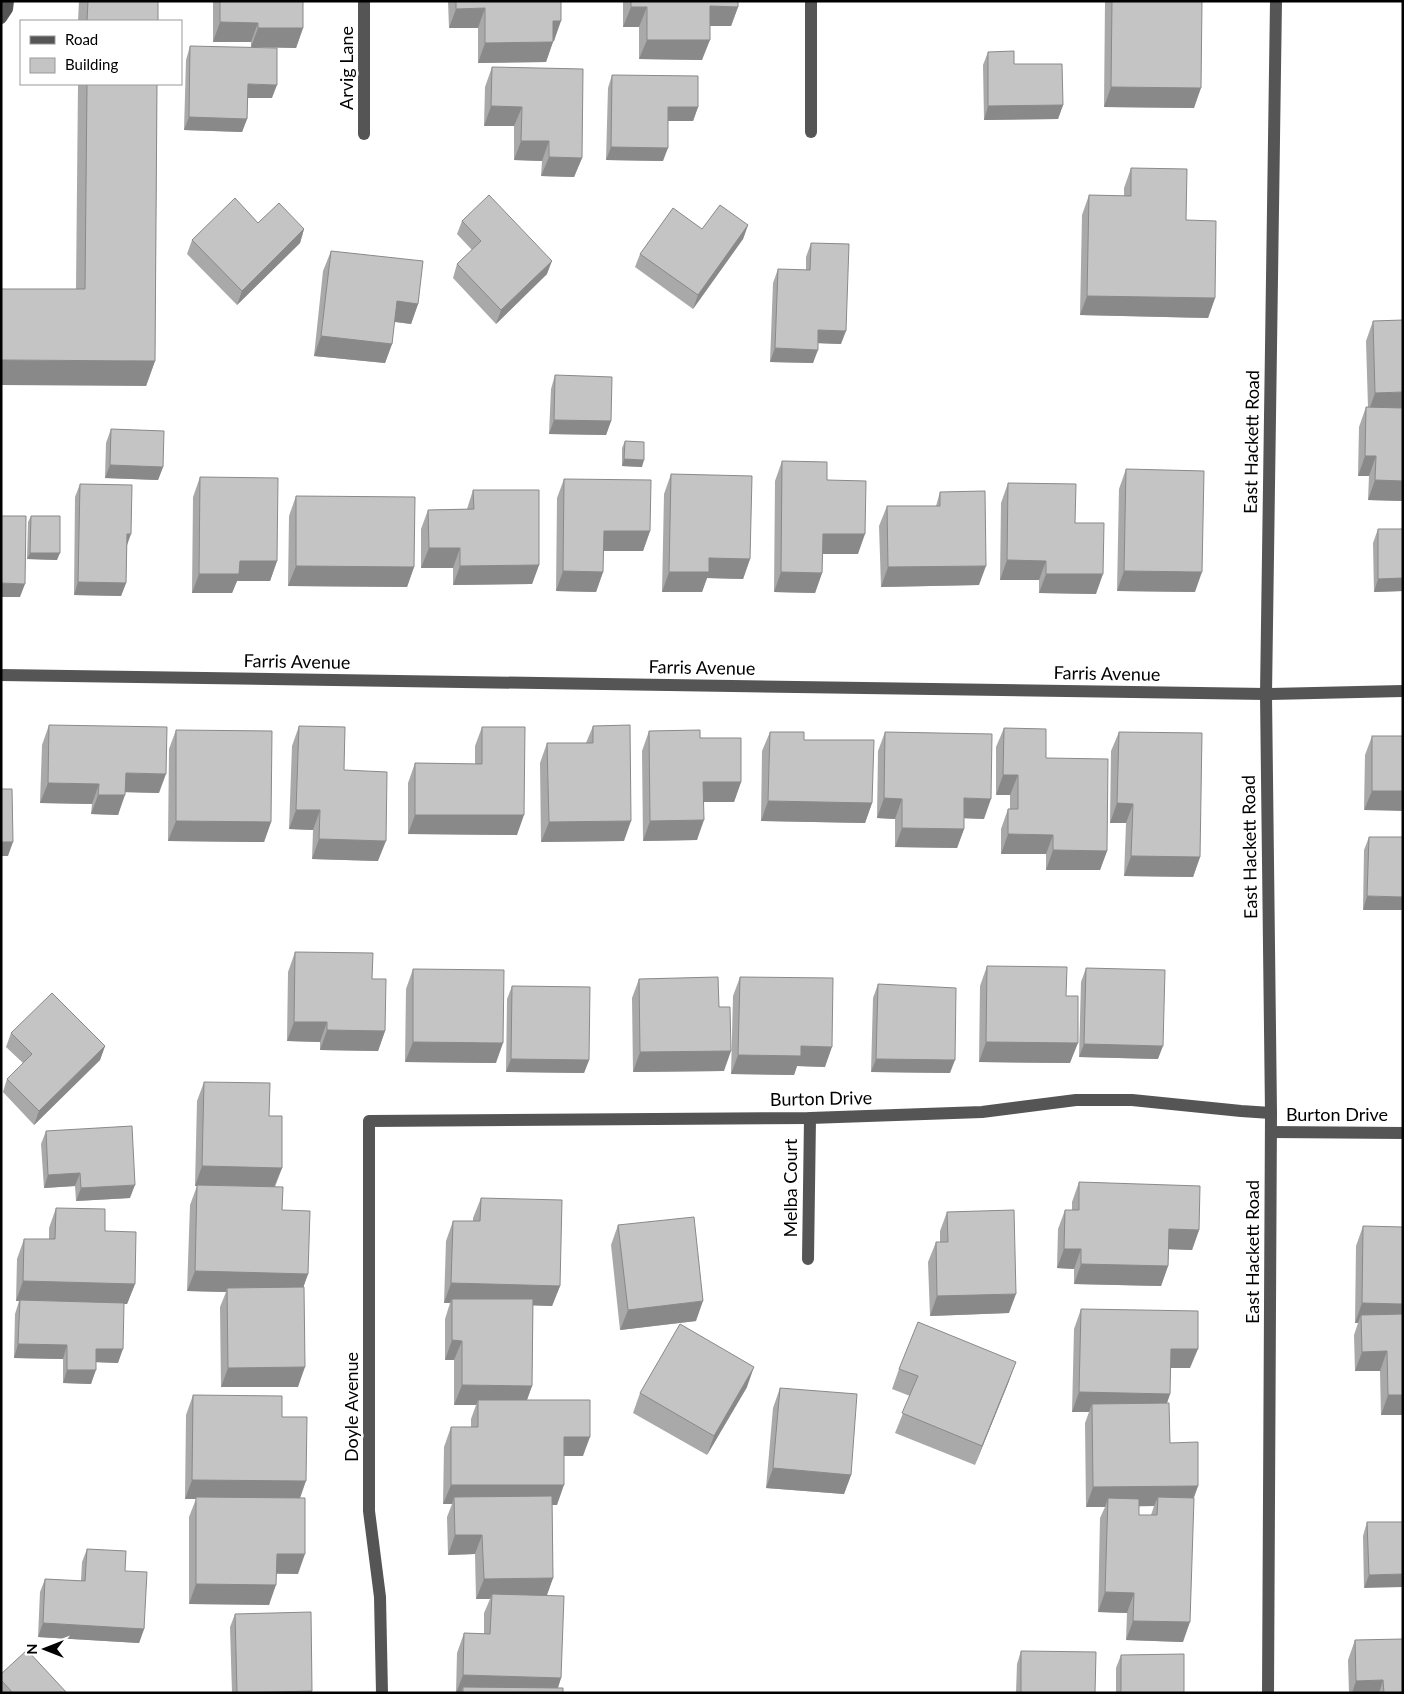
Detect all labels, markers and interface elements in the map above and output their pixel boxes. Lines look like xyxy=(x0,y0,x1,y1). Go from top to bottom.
legend xyxy=(20,20,182,85)
street label: Arvig Lane xyxy=(335,26,357,110)
text: Road xyxy=(65,30,98,48)
text: Building xyxy=(65,55,118,73)
street label: East Hackett Road xyxy=(1239,370,1263,514)
street label: Farris Avenue xyxy=(243,649,351,673)
street label: Farris Avenue xyxy=(648,655,756,679)
street label: Farris Avenue xyxy=(1053,661,1161,685)
street label: East Hackett Road xyxy=(1237,775,1261,919)
street label: Burton Drive xyxy=(770,1086,872,1110)
street label: Burton Drive xyxy=(1286,1103,1388,1125)
street label: Melba Court xyxy=(779,1138,801,1237)
street label: East Hackett Road xyxy=(1241,1180,1263,1324)
street label: Doyle Avenue xyxy=(340,1352,362,1462)
north arrow xyxy=(20,1624,70,1674)
text: N xyxy=(23,1644,40,1654)

